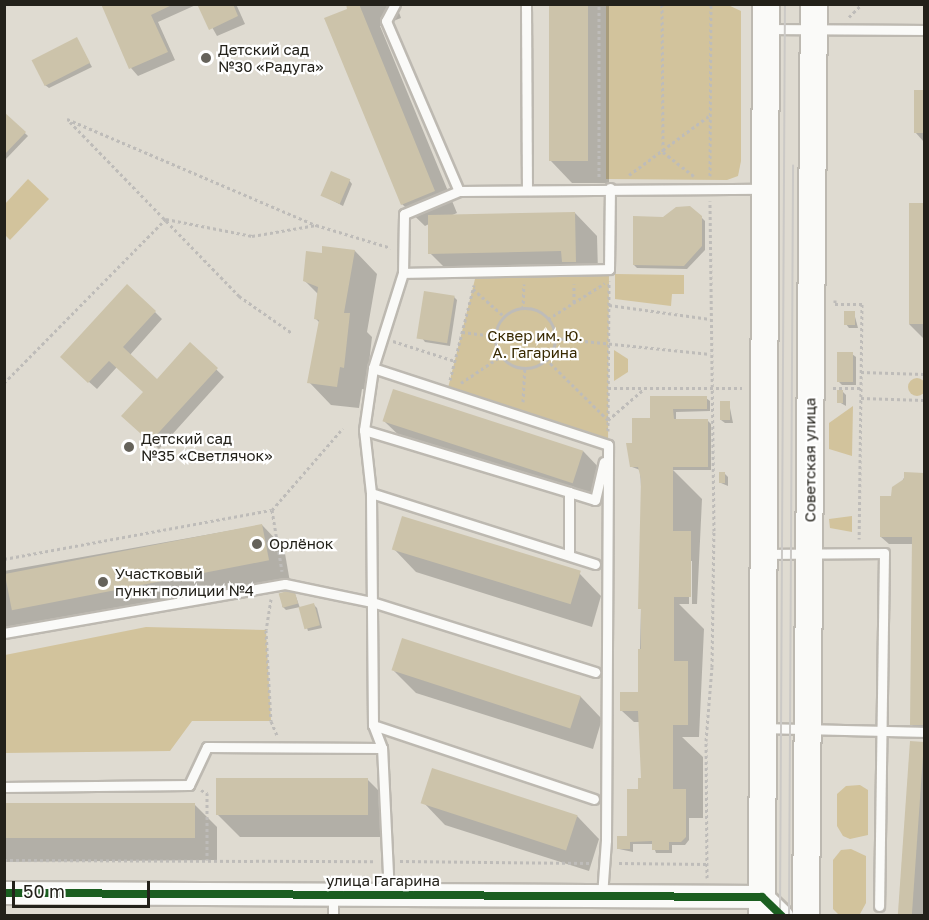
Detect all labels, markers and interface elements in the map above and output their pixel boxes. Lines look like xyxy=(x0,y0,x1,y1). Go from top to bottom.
place label: Детский сад №30 «Радуга» xyxy=(218,40,323,75)
marker: Детский сад №30 «Радуга» xyxy=(199,51,213,65)
park label: Сквер им. Ю. А. Гагарина xyxy=(487,326,583,361)
street label: Советская улица xyxy=(801,398,819,522)
place label: Детский сад №35 «Светлячок» xyxy=(141,429,272,464)
marker: Детский сад №35 «Светлячок» xyxy=(122,440,136,454)
place label: Орлёнок xyxy=(269,535,333,553)
marker: Орлёнок xyxy=(250,537,264,551)
place label: Участковый пункт полиции №4 xyxy=(115,564,254,599)
marker: Участковый пункт полиции №4 xyxy=(96,575,110,589)
scale bar xyxy=(15,869,153,907)
street label: улица Гагарина xyxy=(326,872,440,890)
text: 50 m xyxy=(23,880,65,902)

